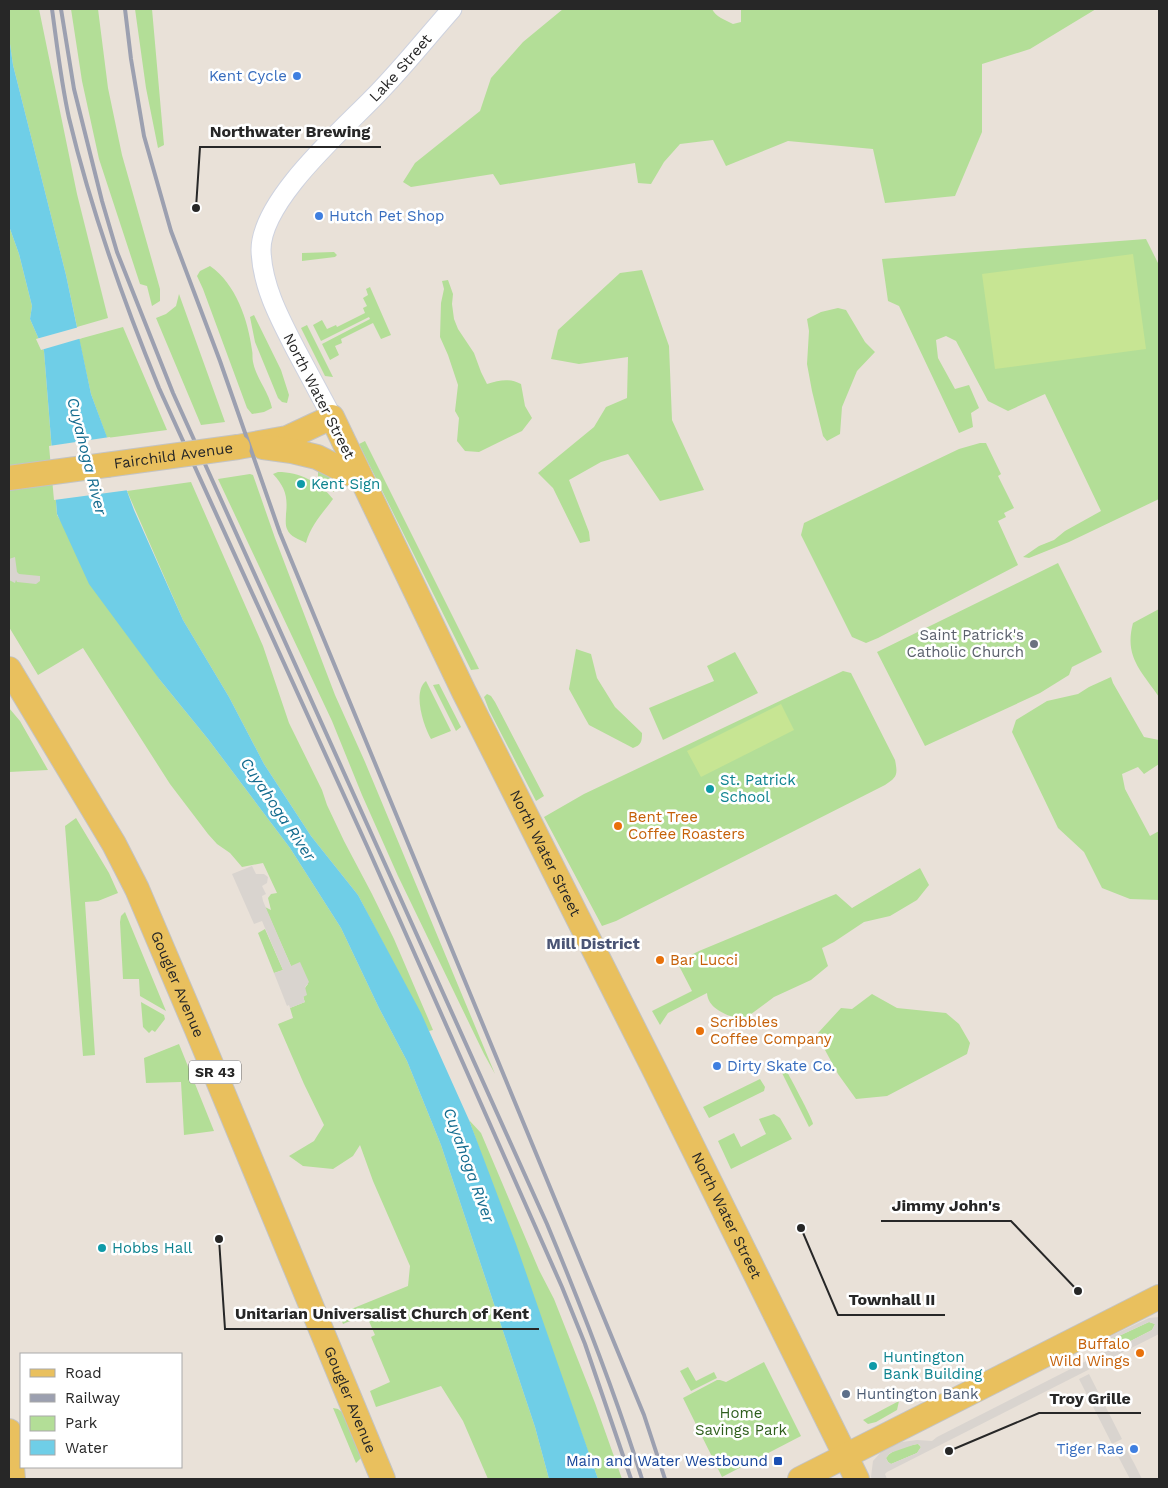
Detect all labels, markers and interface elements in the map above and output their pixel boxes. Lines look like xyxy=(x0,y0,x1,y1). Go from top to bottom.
street label: Lake Street xyxy=(366,30,436,105)
place label: Kent Cycle xyxy=(209,67,287,85)
marker: Kent Cycle xyxy=(291,70,303,82)
callout: Northwater Brewing xyxy=(200,116,381,147)
text: Northwater Brewing xyxy=(210,122,370,141)
place label: Hutch Pet Shop xyxy=(329,207,444,225)
marker: Hutch Pet Shop xyxy=(313,210,325,222)
street label: North Water Street xyxy=(279,330,359,463)
water label: Cuyahoga River xyxy=(63,395,111,518)
street label: Fairchild Avenue xyxy=(113,439,234,473)
place label: Kent Sign xyxy=(311,475,380,493)
marker: Kent Sign xyxy=(295,478,307,490)
place label: Saint Patrick's Catholic Church xyxy=(906,626,1024,661)
marker: Saint Patrick's Catholic Church xyxy=(1028,638,1040,650)
water label: Cuyahoga River xyxy=(236,754,320,865)
place label: St. Patrick School xyxy=(720,771,796,806)
marker: St. Patrick School xyxy=(704,783,716,795)
street label: North Water Street xyxy=(506,787,585,920)
place label: Bent Tree Coffee Roasters xyxy=(628,808,745,843)
marker: Bent Tree Coffee Roasters xyxy=(612,820,624,832)
street label: Gougler Avenue xyxy=(147,928,208,1040)
district label: Mill District xyxy=(546,934,640,953)
place label: Bar Lucci xyxy=(670,951,738,969)
marker: Bar Lucci xyxy=(654,954,666,966)
place label: Scribbles Coffee Company xyxy=(710,1013,832,1048)
marker: Scribbles Coffee Company xyxy=(694,1025,706,1037)
place label: Dirty Skate Co. xyxy=(727,1057,835,1075)
road number: SR 43 xyxy=(189,1060,241,1084)
marker: Dirty Skate Co. xyxy=(711,1060,723,1072)
water label: Cuyahoga River xyxy=(439,1105,499,1226)
street label: North Water Street xyxy=(688,1149,766,1282)
callout: Jimmy John's xyxy=(881,1190,1011,1221)
text: Jimmy John's xyxy=(892,1196,1001,1215)
place label: Hobbs Hall xyxy=(112,1239,193,1257)
marker: Hobbs Hall xyxy=(96,1242,108,1254)
callout: Townhall II xyxy=(838,1284,945,1315)
text: Townhall II xyxy=(849,1290,935,1309)
callout: Unitarian Universalist Church of Kent xyxy=(225,1298,539,1329)
text: Unitarian Universalist Church of Kent xyxy=(235,1304,529,1323)
place label: Buffalo Wild Wings xyxy=(1049,1335,1130,1370)
street label: Gougler Avenue xyxy=(320,1344,380,1456)
marker: Buffalo Wild Wings xyxy=(1134,1347,1146,1359)
place label: Huntington Bank Building xyxy=(883,1348,982,1383)
legend xyxy=(20,1353,182,1468)
marker: Huntington Bank Building xyxy=(867,1360,879,1372)
text: Road xyxy=(65,1364,102,1382)
callout: Troy Grille xyxy=(1039,1382,1141,1413)
place label: Huntington Bank xyxy=(856,1385,979,1403)
marker: Huntington Bank xyxy=(840,1388,852,1400)
text: Railway xyxy=(65,1389,120,1407)
text: Troy Grille xyxy=(1049,1389,1131,1408)
park label: Home Savings Park xyxy=(695,1404,788,1439)
text: Park xyxy=(65,1414,98,1432)
text: Water xyxy=(65,1439,108,1457)
place label: Tiger Rae xyxy=(1057,1440,1124,1458)
marker: Tiger Rae xyxy=(1128,1443,1140,1455)
place label: Main and Water Westbound xyxy=(566,1452,768,1470)
marker: Main and Water Westbound xyxy=(772,1455,784,1467)

